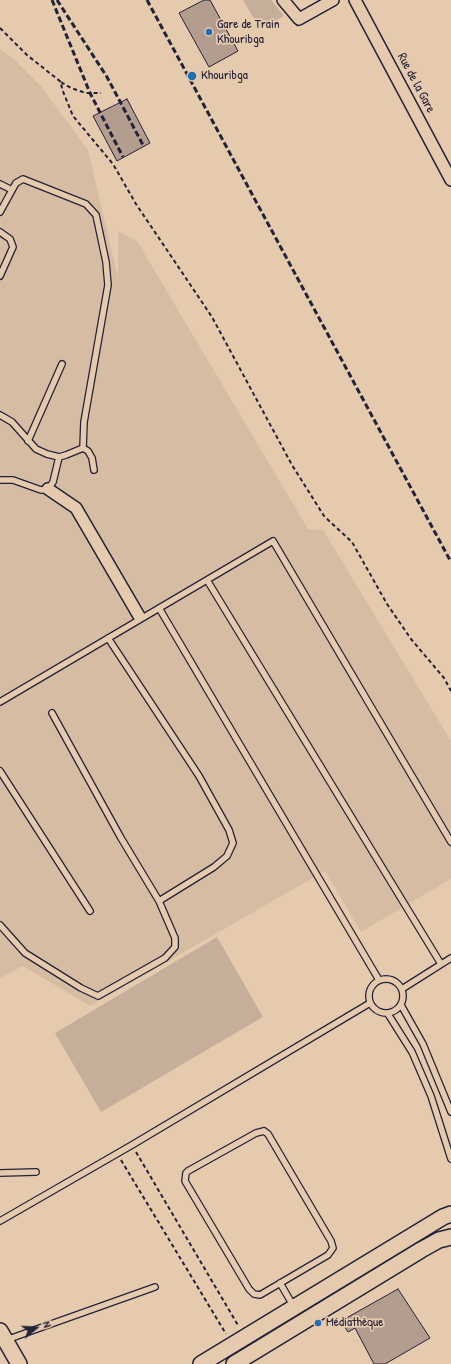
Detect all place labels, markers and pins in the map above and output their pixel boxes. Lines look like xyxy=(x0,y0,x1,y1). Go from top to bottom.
place label: Gare de Train Khouribga xyxy=(217,17,280,48)
marker: Gare de Train Khouribga xyxy=(204,27,214,37)
place label: Khouribga xyxy=(201,68,248,84)
marker: Khouribga xyxy=(186,70,198,82)
place label: Médiathèque xyxy=(326,1315,383,1331)
marker: Médiathèque xyxy=(313,1318,323,1328)

